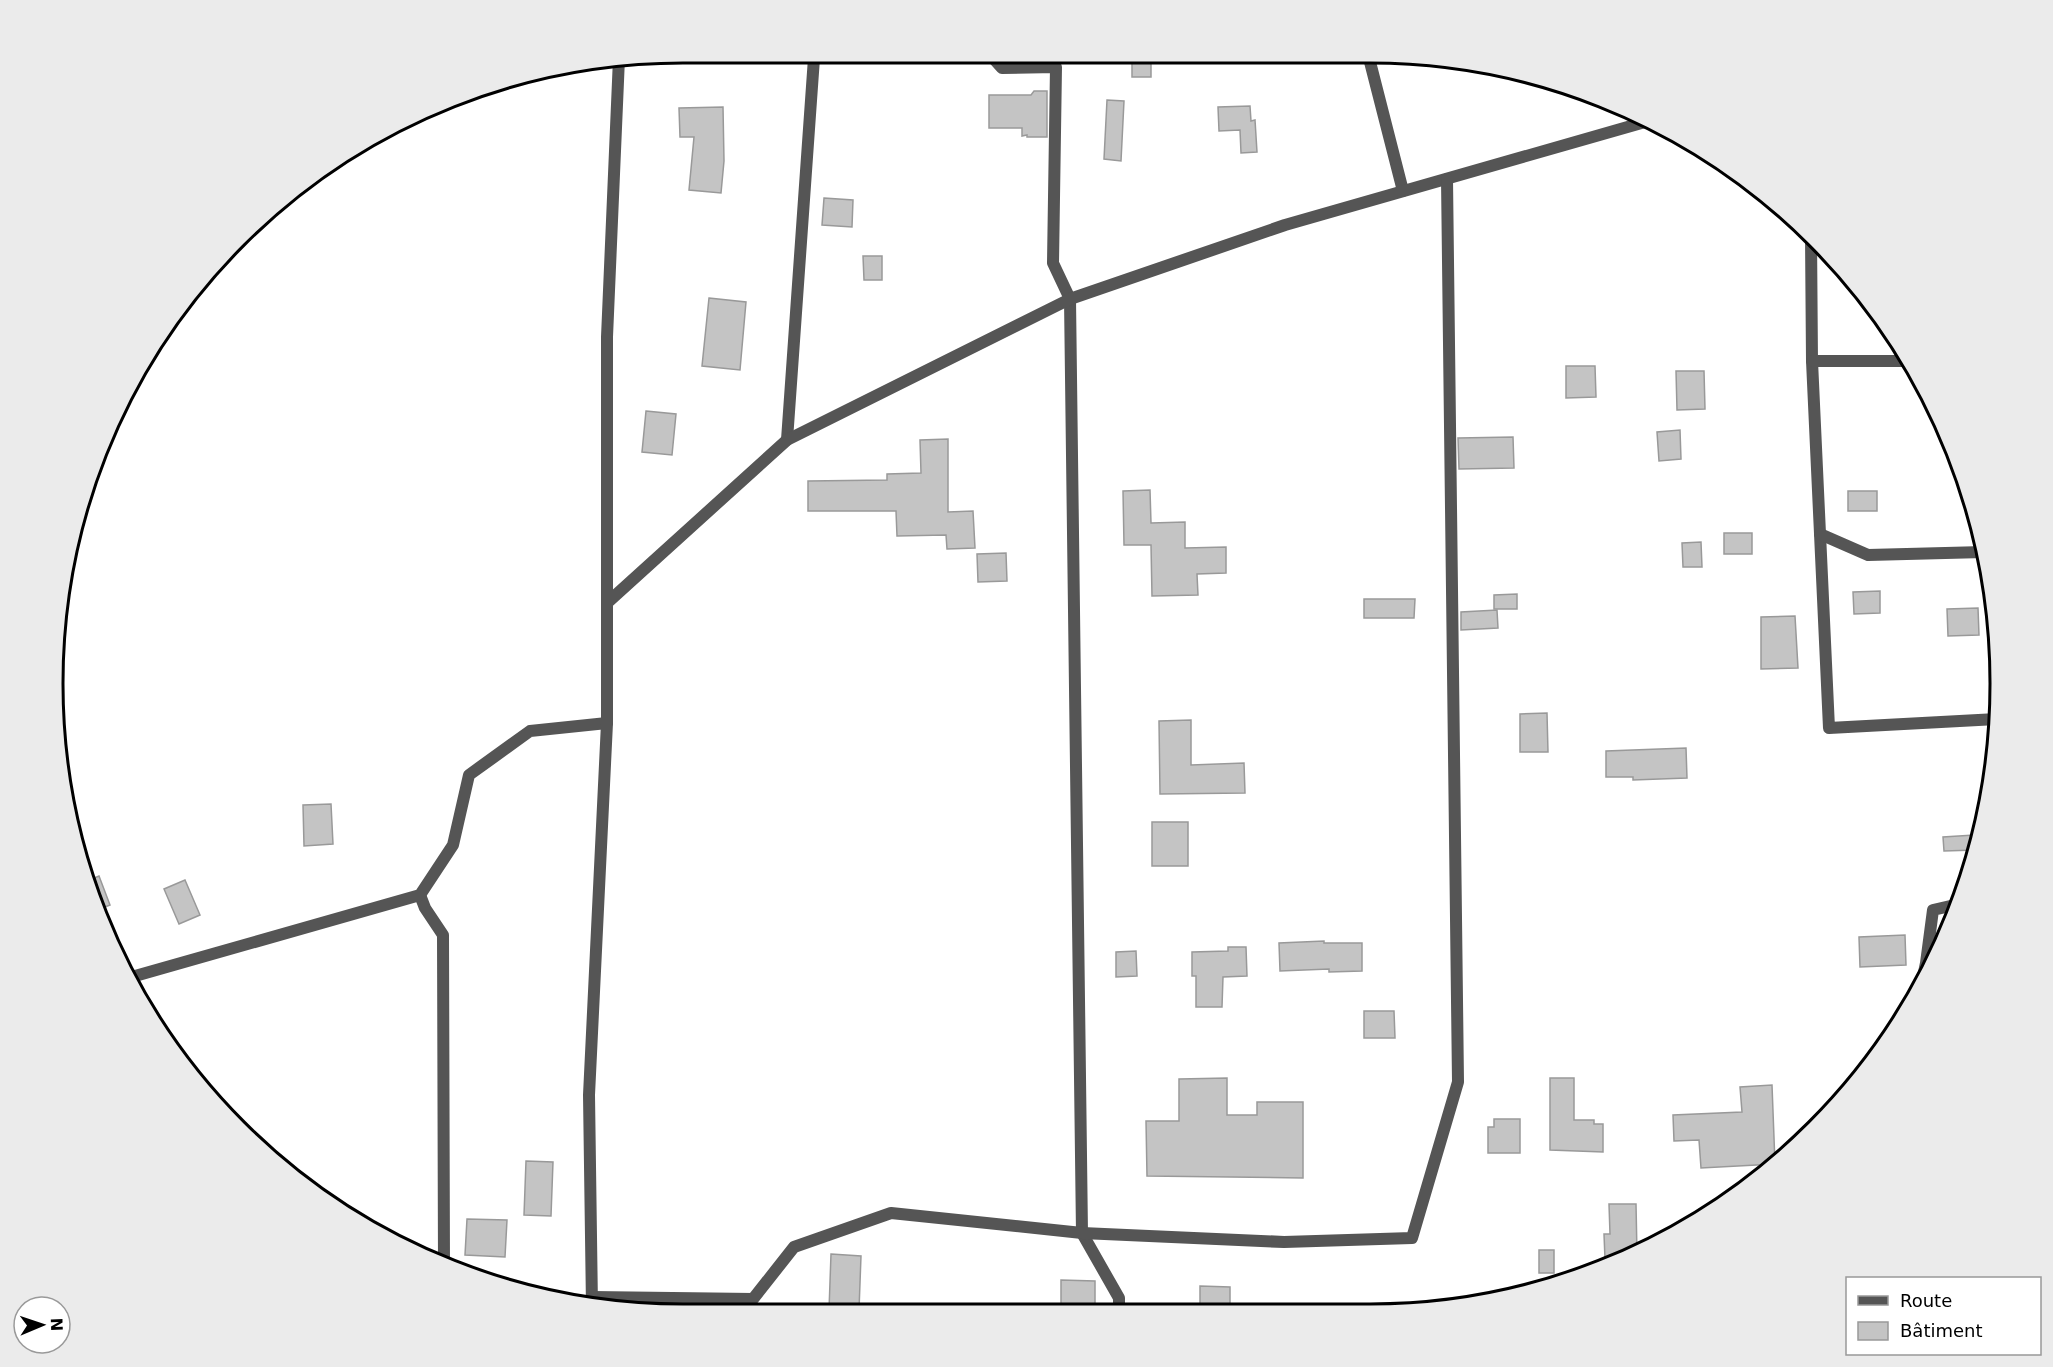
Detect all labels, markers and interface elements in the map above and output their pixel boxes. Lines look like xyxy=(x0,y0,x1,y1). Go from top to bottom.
legend xyxy=(1846,1277,2041,1355)
text: Route xyxy=(1900,1290,1952,1311)
north arrow xyxy=(12,1295,72,1355)
text: N xyxy=(47,1317,66,1332)
text: Bâtiment xyxy=(1900,1320,1983,1341)

